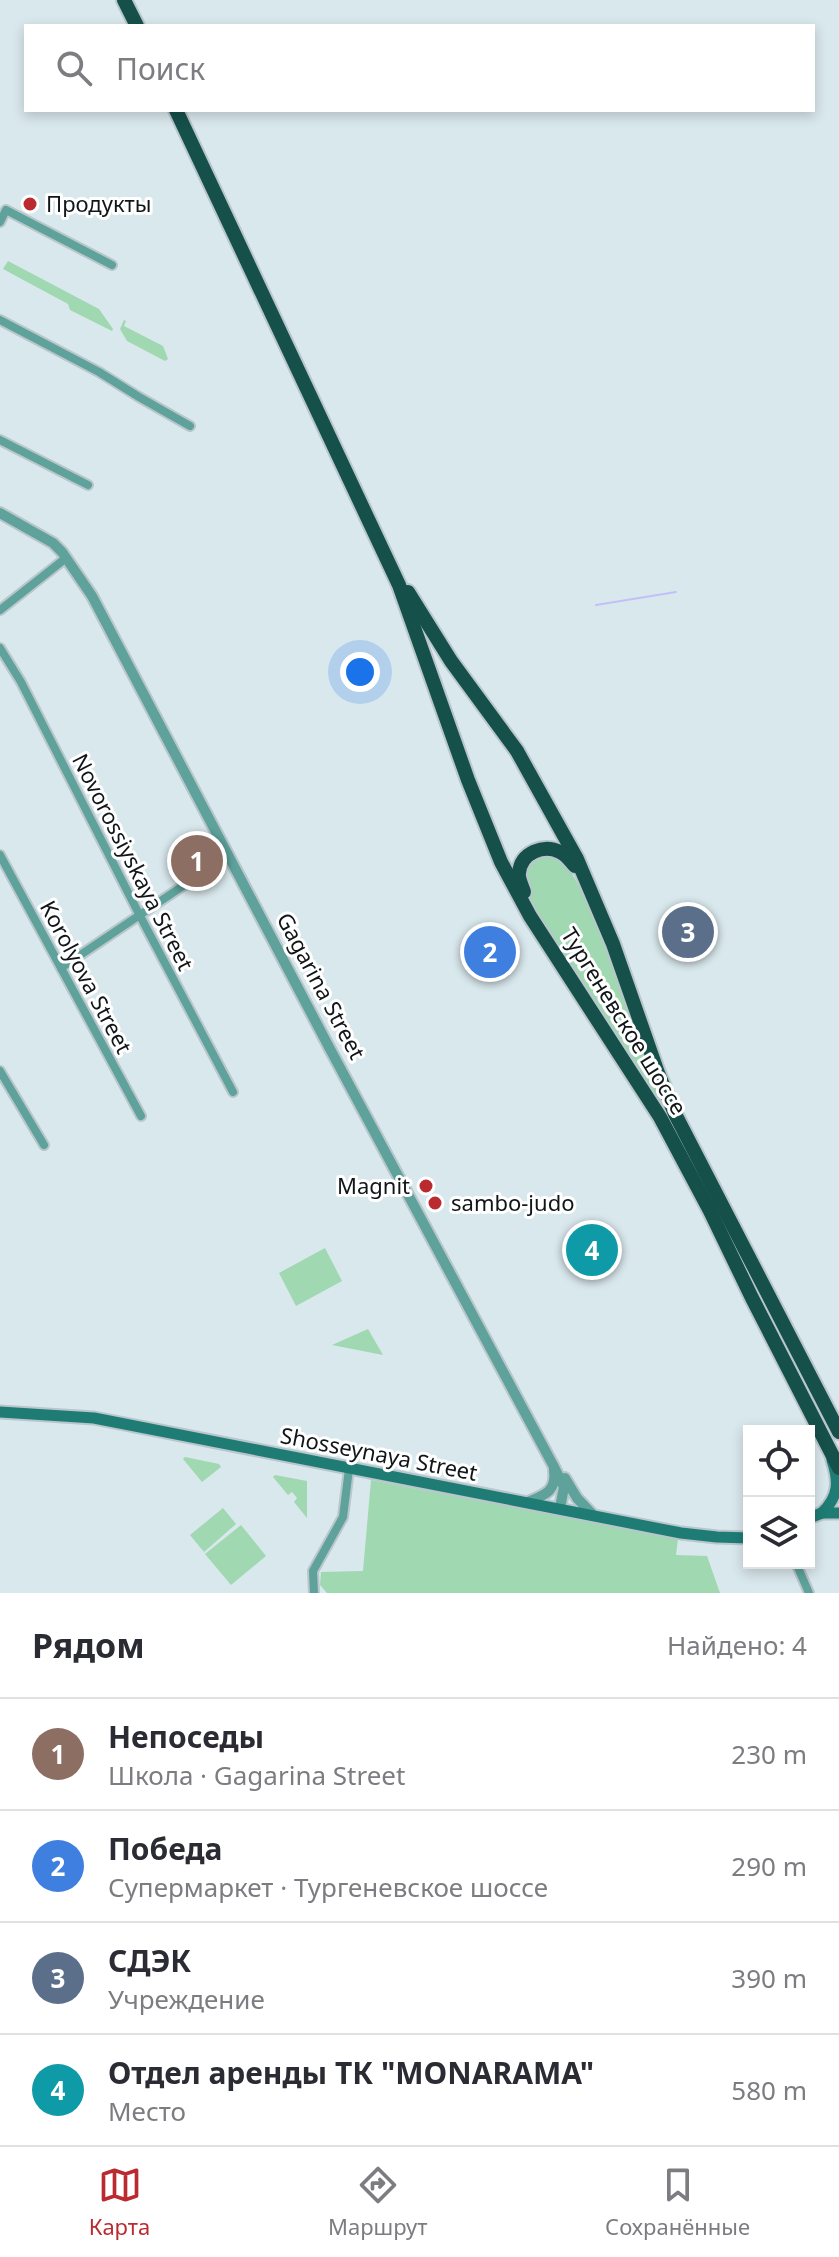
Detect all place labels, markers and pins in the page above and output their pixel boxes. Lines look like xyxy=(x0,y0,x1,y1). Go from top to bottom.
place label: Продукты xyxy=(46,188,152,218)
marker: Продукты xyxy=(21,195,39,213)
pin: 1 xyxy=(171,831,223,891)
pin: 3 xyxy=(662,902,714,962)
pin: 2 xyxy=(464,922,516,982)
place label: Magnit xyxy=(337,1170,410,1200)
marker: Magnit xyxy=(417,1177,435,1195)
place label: sambo-judo xyxy=(451,1187,575,1217)
marker: sambo-judo xyxy=(426,1194,444,1212)
pin: 4 xyxy=(566,1220,618,1280)

